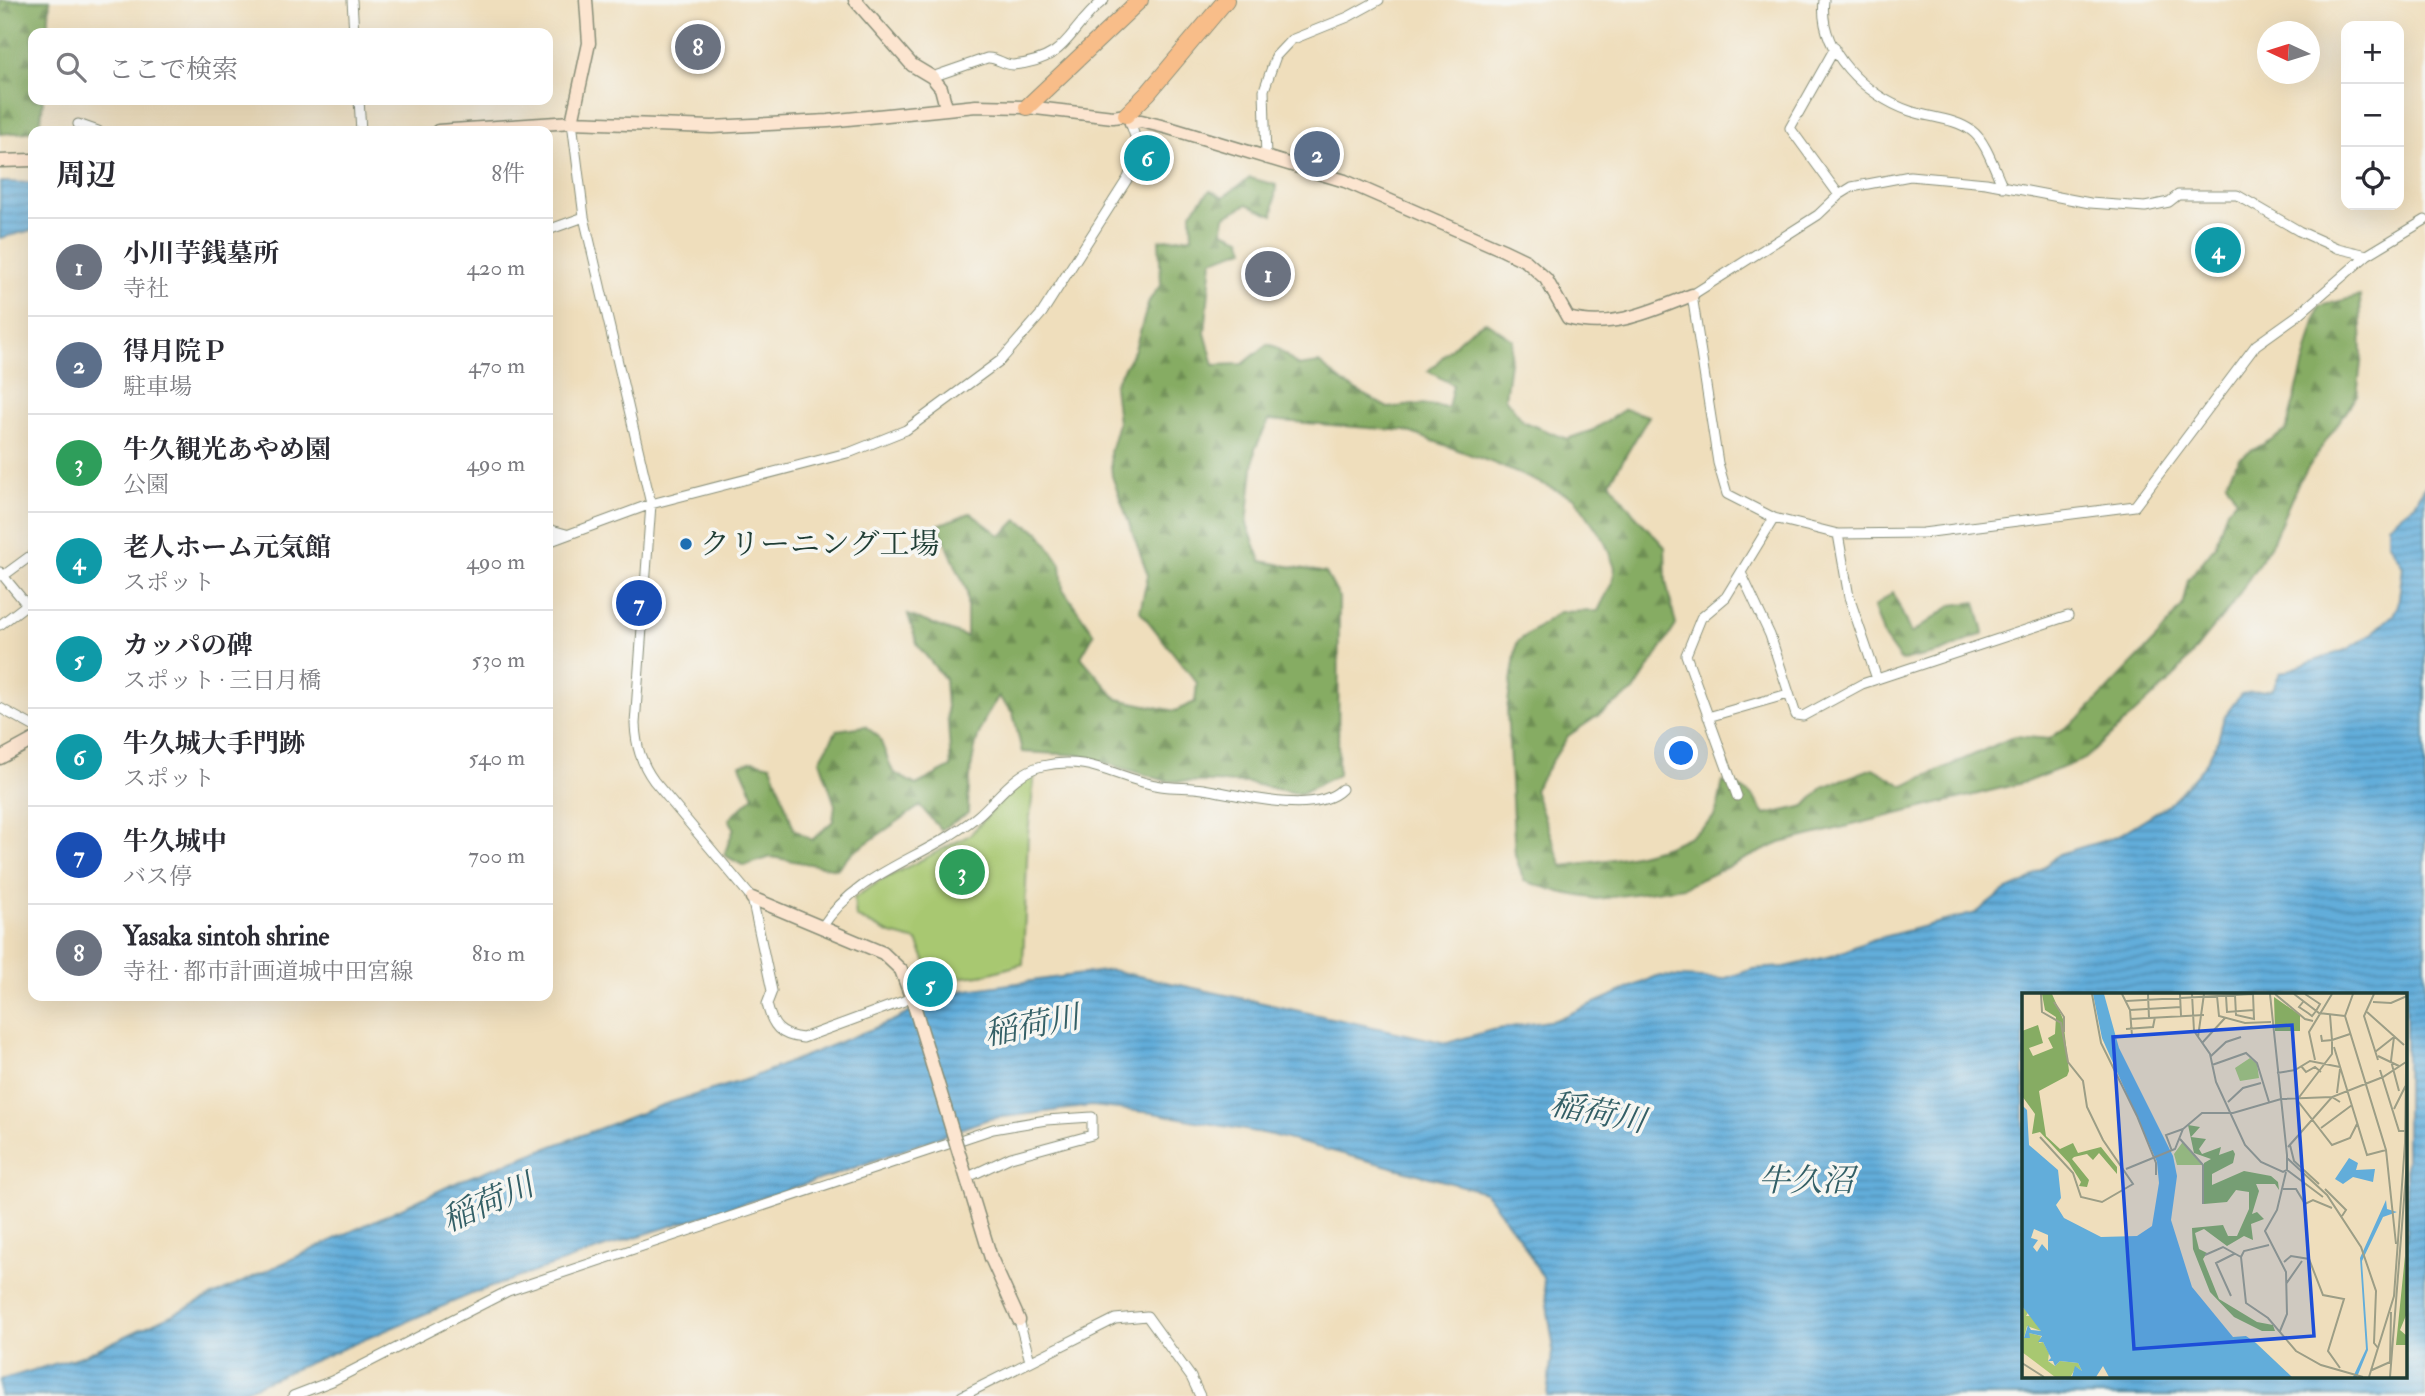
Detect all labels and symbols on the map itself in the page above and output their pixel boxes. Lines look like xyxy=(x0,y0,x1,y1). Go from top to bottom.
pin: 8 xyxy=(675,21,721,73)
north arrow xyxy=(2257,21,2320,84)
pin: 2 xyxy=(1294,128,1340,180)
pin: 6 xyxy=(1124,132,1170,184)
pin: 4 xyxy=(2195,224,2241,276)
pin: 1 xyxy=(1245,248,1291,300)
place label: クリーニング工場 xyxy=(700,526,939,563)
marker: クリーニング工場 xyxy=(678,536,694,552)
pin: 7 xyxy=(616,577,662,629)
your location xyxy=(1664,736,1698,770)
pin: 3 xyxy=(939,846,985,898)
pin: 5 xyxy=(907,958,953,1010)
inset map xyxy=(2022,993,2408,1378)
water label: 稲荷川 xyxy=(981,997,1086,1055)
water label: 稲荷川 xyxy=(1547,1084,1652,1142)
water label: 牛久沼 xyxy=(1758,1161,1859,1201)
water label: 稲荷川 xyxy=(436,1164,543,1241)

